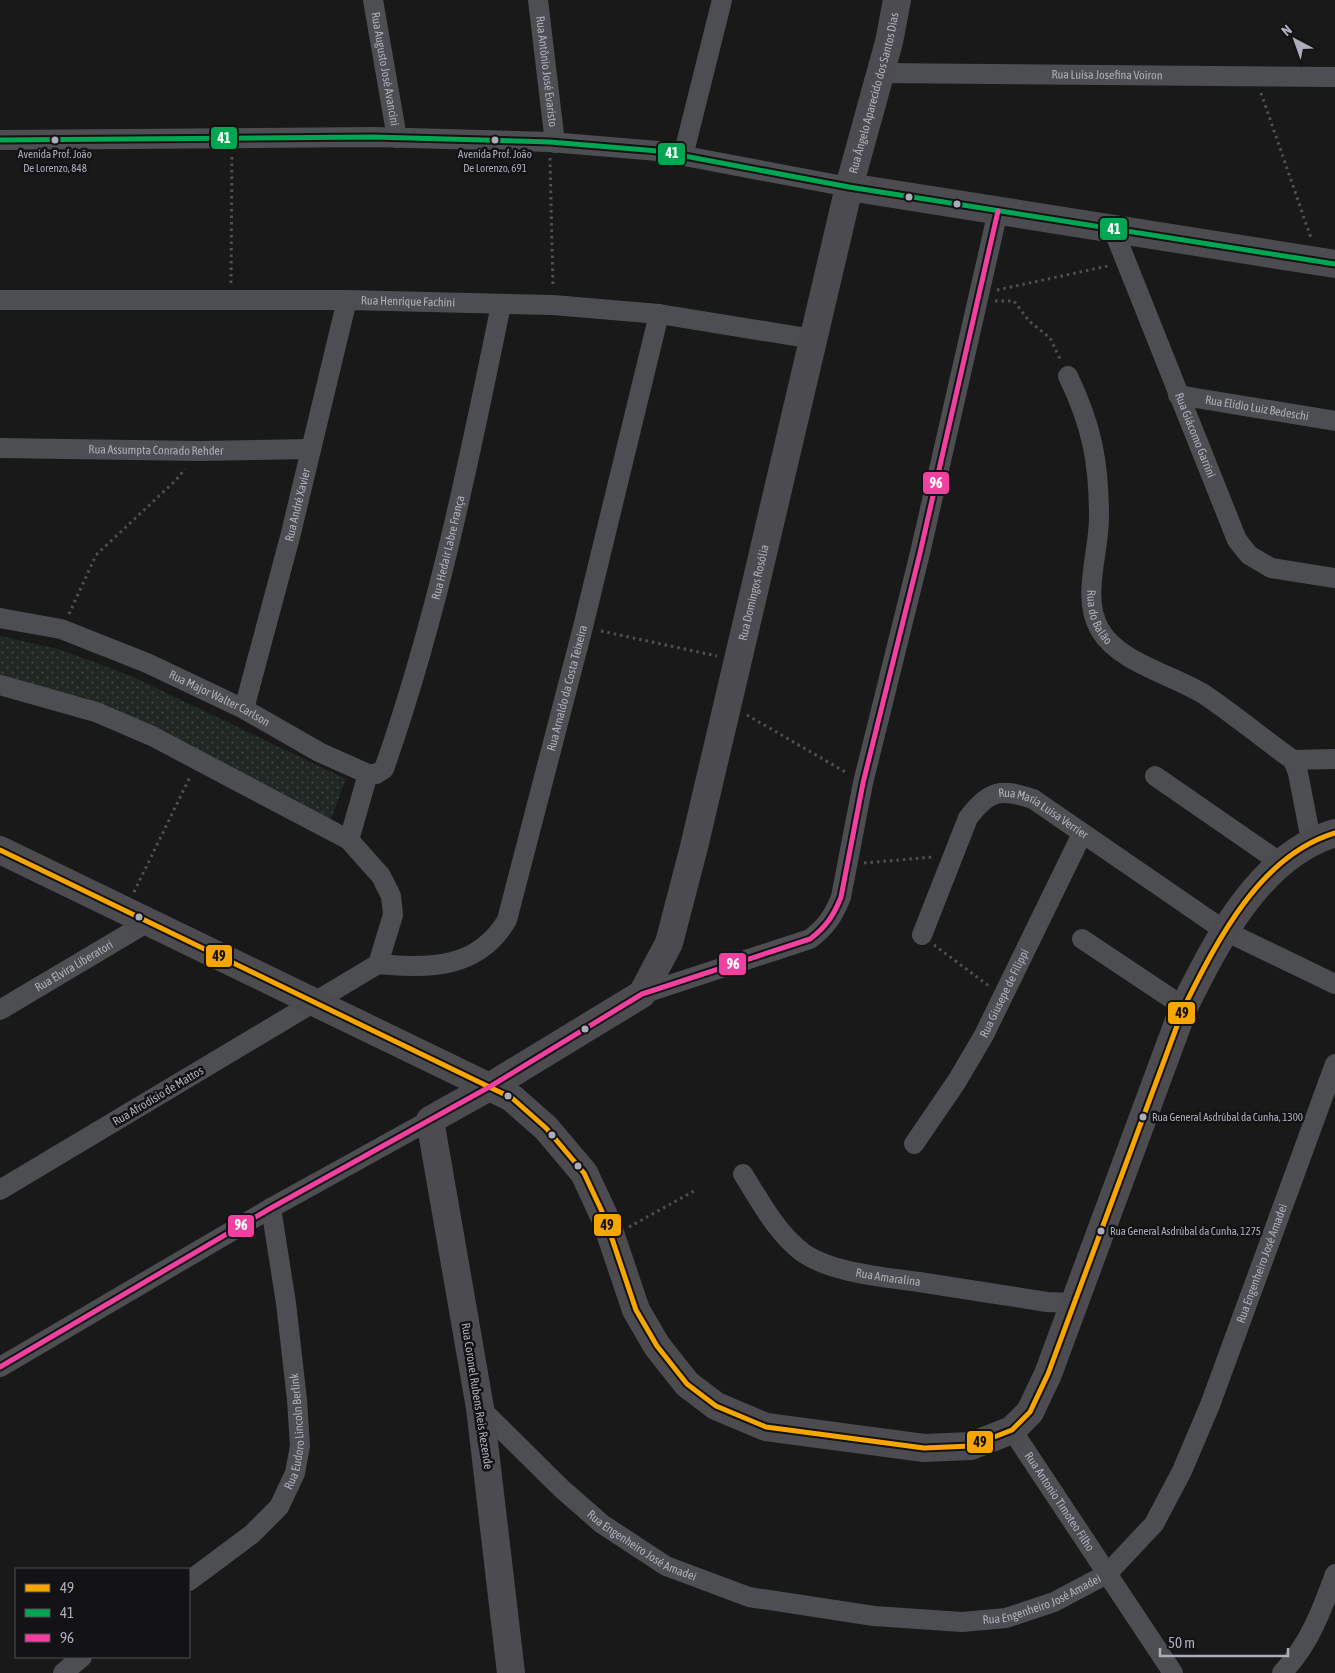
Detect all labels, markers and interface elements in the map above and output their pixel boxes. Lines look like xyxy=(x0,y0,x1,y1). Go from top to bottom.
street label: Rua Augusto José Avancini xyxy=(368,11,402,127)
street label: Rua Ângelo Aparecido dos Santos Dias xyxy=(846,11,901,175)
street label: Rua Antônio José Evaristo xyxy=(533,15,560,128)
north arrow xyxy=(1270,15,1320,65)
text: N xyxy=(1278,21,1295,39)
street label: Rua Luísa Josefina Voiron xyxy=(1051,68,1163,82)
line badge: 41 xyxy=(210,126,238,150)
text: 41 xyxy=(216,130,231,146)
marker: Avenida Prof. João De Lorenzo, 848 xyxy=(50,135,60,145)
marker: Avenida Prof. João De Lorenzo, 691 xyxy=(490,135,500,145)
line badge: 41 xyxy=(657,142,686,166)
text: 41 xyxy=(664,145,679,161)
place label: Avenida Prof. João De Lorenzo, 848 xyxy=(18,148,92,174)
place label: Avenida Prof. João De Lorenzo, 691 xyxy=(458,148,532,174)
unlabelled marker xyxy=(904,192,914,202)
unlabelled marker xyxy=(952,199,962,209)
line badge: 41 xyxy=(1099,217,1128,241)
text: 41 xyxy=(1106,221,1121,237)
street label: Rua Henrique Fachini xyxy=(361,293,455,310)
street label: Rua Giácomo Garrini xyxy=(1172,391,1218,480)
street label: Rua Elídio Luiz Bedeschi xyxy=(1204,393,1310,424)
street label: Rua Assumpta Conrado Rehder xyxy=(88,442,224,458)
street label: Rua André Xavier xyxy=(282,466,313,543)
line badge: 96 xyxy=(922,471,950,495)
text: 96 xyxy=(929,475,943,491)
street label: Rua Hedair Labre França xyxy=(429,494,467,601)
street label: Rua Domingos Rosólia xyxy=(736,543,772,642)
street label: Rua do Balão xyxy=(1084,590,1115,648)
street label: Rua Arnaldo da Costa Teixeira xyxy=(544,624,590,753)
street label: Rua Major Walter Carlson xyxy=(167,667,272,729)
street label: Rua Maria Luisa Verrier xyxy=(998,786,1091,842)
unlabelled marker xyxy=(134,912,144,922)
street label: Rua Elvira Liberatori xyxy=(32,937,115,995)
line badge: 49 xyxy=(205,944,233,968)
street label: Rua Giusepe de Filippi xyxy=(977,947,1032,1040)
text: 49 xyxy=(211,948,226,964)
line badge: 96 xyxy=(718,952,747,976)
text: 96 xyxy=(726,956,740,972)
line badge: 49 xyxy=(1167,1001,1196,1025)
text: 49 xyxy=(1174,1005,1189,1021)
unlabelled marker xyxy=(580,1024,590,1034)
street label: Rua Afrodísio de Mattos xyxy=(110,1063,206,1129)
unlabelled marker xyxy=(503,1091,513,1101)
place label: Rua General Asdrúbal da Cunha, 1300 xyxy=(1152,1111,1303,1123)
marker: Rua General Asdrúbal da Cunha, 1300 xyxy=(1138,1112,1148,1122)
unlabelled marker xyxy=(547,1130,557,1140)
unlabelled marker xyxy=(573,1161,583,1171)
street label: Rua Engenheiro José Amadei xyxy=(1234,1202,1290,1325)
line badge: 49 xyxy=(593,1213,622,1237)
line badge: 96 xyxy=(227,1214,255,1238)
text: 96 xyxy=(234,1217,248,1233)
text: 49 xyxy=(599,1217,614,1233)
place label: Rua General Asdrúbal da Cunha, 1275 xyxy=(1110,1225,1261,1237)
marker: Rua General Asdrúbal da Cunha, 1275 xyxy=(1096,1226,1106,1236)
street label: Rua Amaralina xyxy=(854,1266,922,1289)
street label: Rua Coronel Rubens Reis Rezende xyxy=(459,1322,495,1470)
street label: Rua Eudoro Lincoln Berlink xyxy=(281,1372,307,1492)
line badge: 49 xyxy=(966,1430,994,1454)
text: 49 xyxy=(972,1434,987,1450)
street label: Rua Antonio Timoteo Filho xyxy=(1022,1449,1098,1554)
street label: Rua Engenheiro José Amadei xyxy=(584,1507,698,1584)
legend xyxy=(15,1568,190,1658)
street label: Rua Engenheiro José Amadei xyxy=(982,1572,1103,1627)
text: 49 xyxy=(60,1579,74,1596)
text: 41 xyxy=(60,1604,74,1621)
scale bar xyxy=(1160,1626,1288,1658)
text: 96 xyxy=(60,1629,74,1646)
text: 50 m xyxy=(1168,1634,1195,1651)

